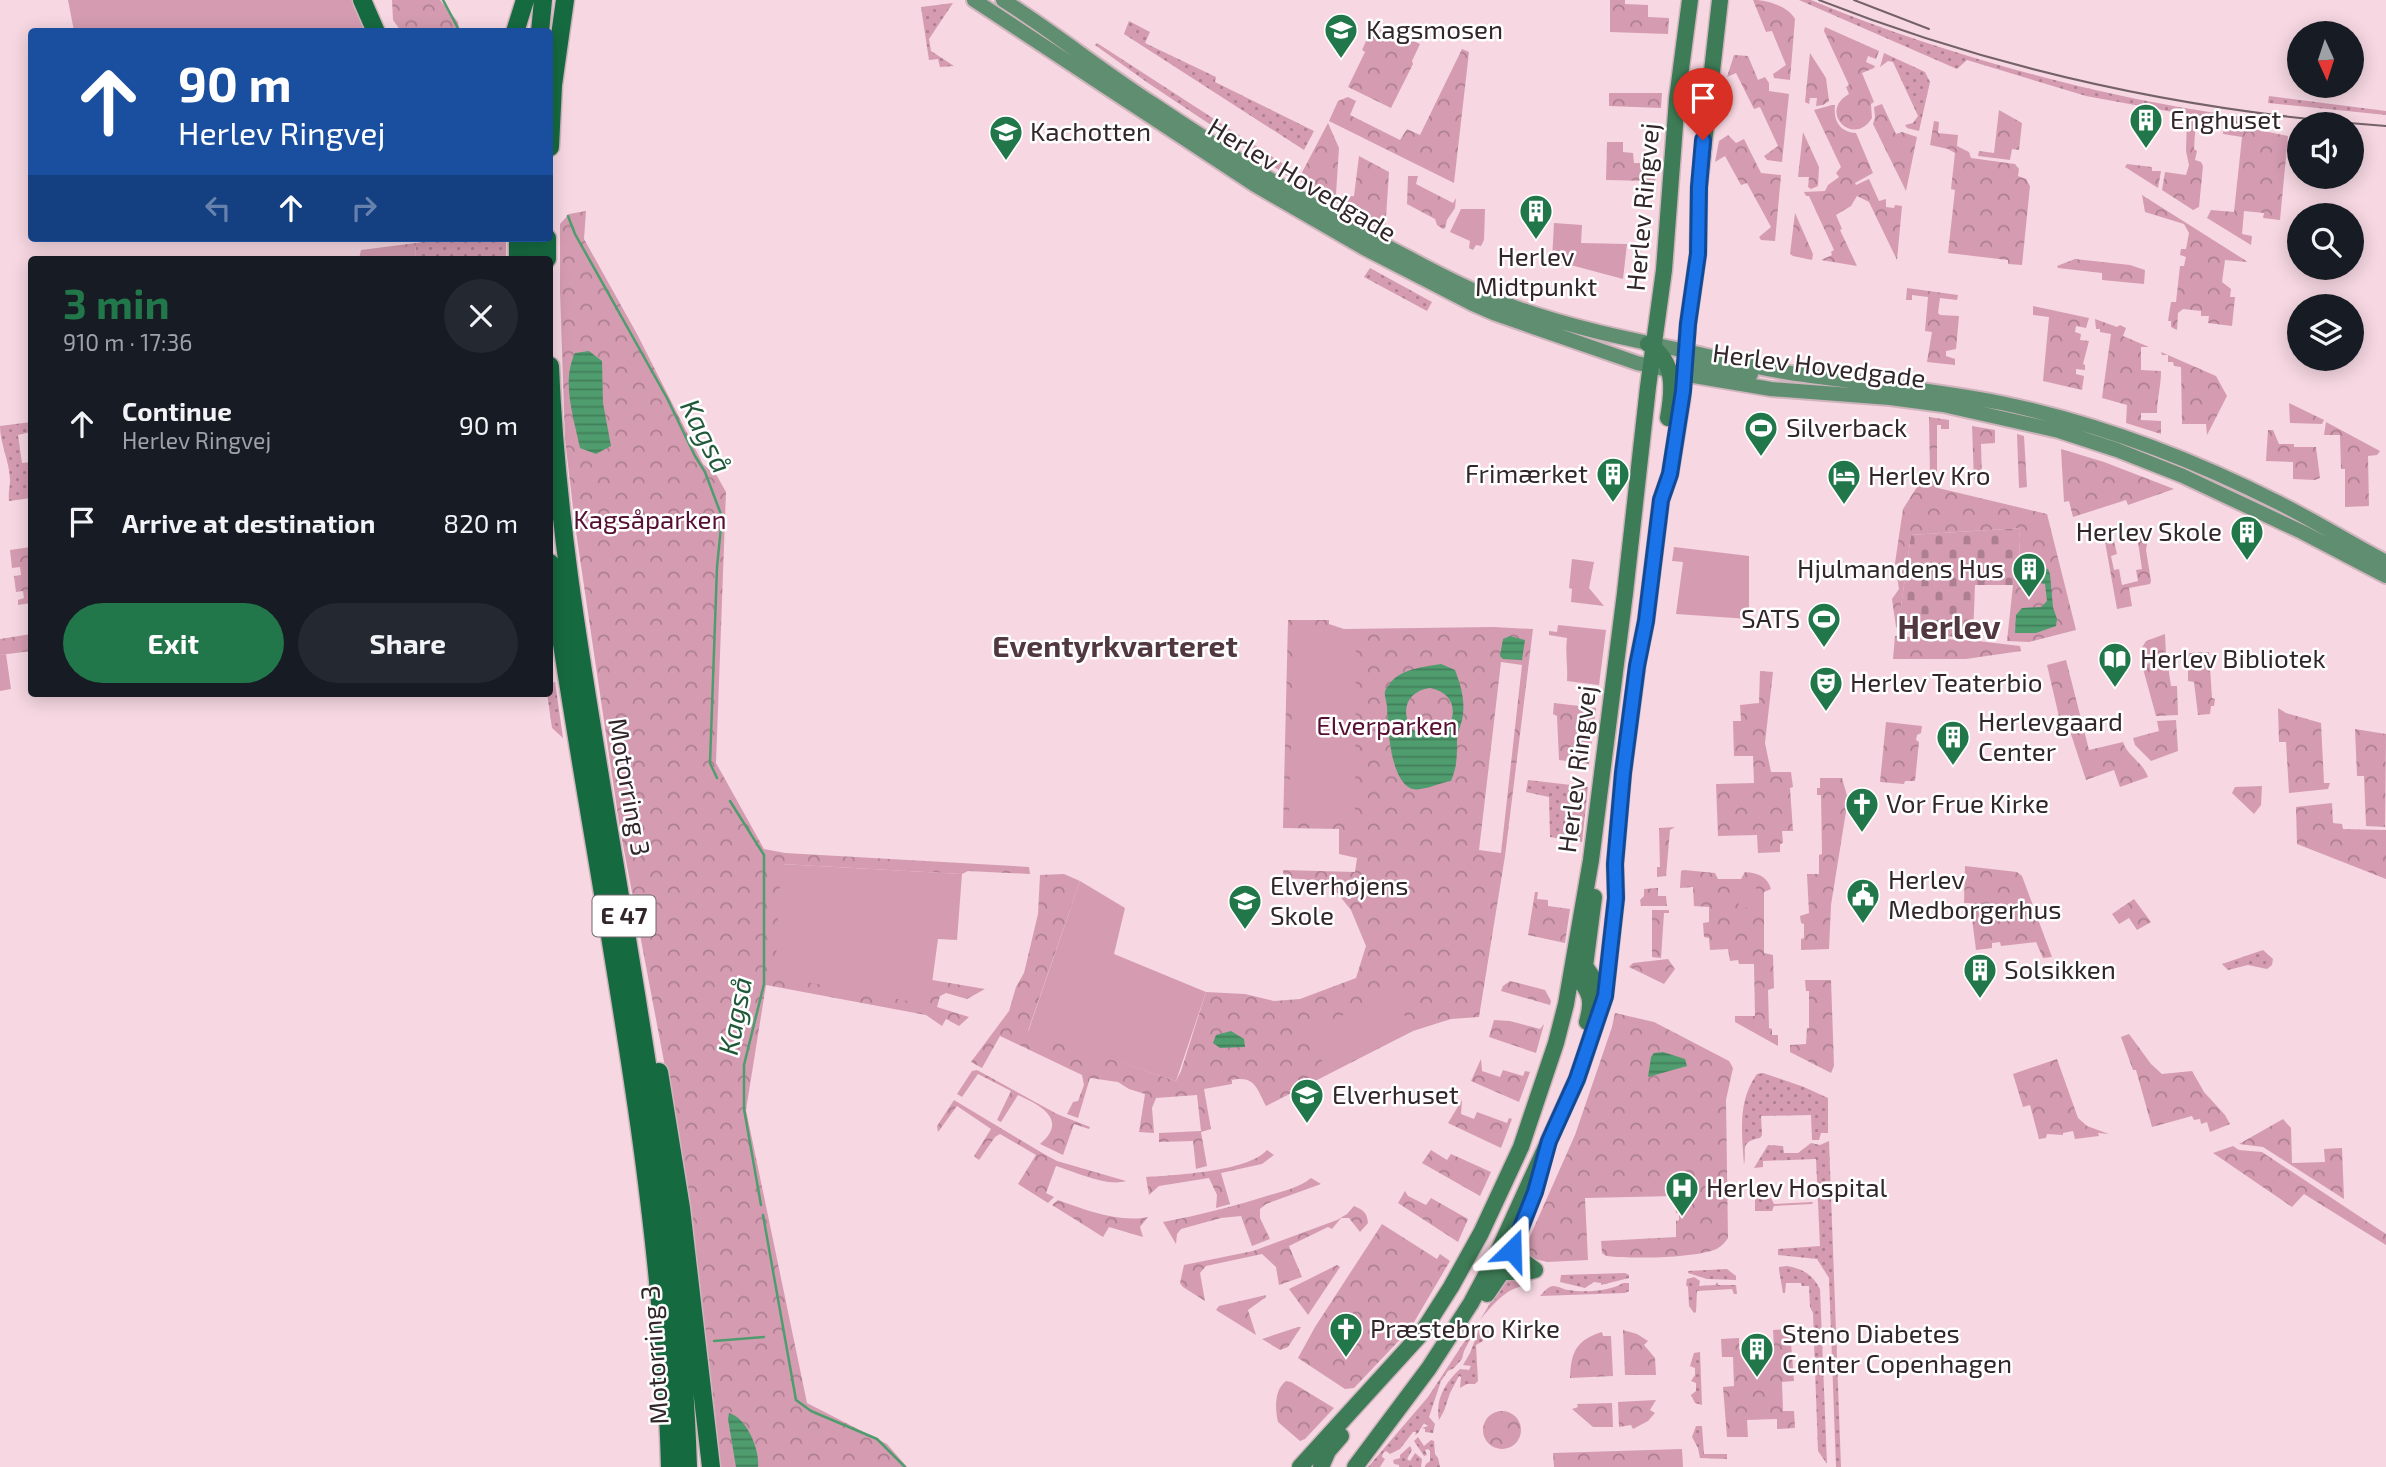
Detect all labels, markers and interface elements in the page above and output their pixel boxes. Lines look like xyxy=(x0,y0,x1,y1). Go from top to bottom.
school or university icon: Kagsmosen xyxy=(1322,11,1360,60)
place label: Kagsmosen xyxy=(1366,13,1503,44)
north arrow xyxy=(2287,21,2364,98)
map controls xyxy=(2287,21,2364,371)
text: 90 m xyxy=(178,53,292,112)
icon: ahead xyxy=(63,56,154,147)
pin xyxy=(1673,68,1733,140)
icon: arrive xyxy=(1684,79,1722,117)
building icon: Enghuset xyxy=(2127,101,2165,150)
place label: Enghuset xyxy=(2170,103,2281,134)
street label: Herlev Hovedgade xyxy=(1203,110,1403,247)
button: sound xyxy=(2287,112,2364,189)
text: Herlev Ringvej xyxy=(178,113,386,151)
school or university icon: Kachotten xyxy=(987,113,1025,162)
place label: Kachotten xyxy=(1030,115,1151,146)
street label: Herlev Ringvej xyxy=(1619,122,1664,292)
icon: left xyxy=(199,189,237,227)
icon: ahead xyxy=(272,189,310,227)
icon: right xyxy=(345,189,383,227)
building icon: Herlev Midtpunkt xyxy=(1517,192,1555,241)
button: search xyxy=(2287,203,2364,280)
place label: Herlev Midtpunkt xyxy=(1475,240,1597,301)
text: 3 min xyxy=(63,277,170,327)
button: close xyxy=(444,279,518,353)
button: layers xyxy=(2287,294,2364,371)
text: 910 m · 17:36 xyxy=(63,328,192,356)
street label: Herlev Hovedgade xyxy=(1711,336,1927,393)
water label: Kagså xyxy=(674,393,740,478)
text: Continue xyxy=(122,395,232,426)
icon: ahead xyxy=(63,405,101,443)
text: 90 m xyxy=(459,409,518,440)
sports icon: Silverback xyxy=(1742,409,1780,458)
place label: Silverback xyxy=(1786,411,1907,442)
text: Herlev Ringvej xyxy=(122,426,271,454)
building icon: Frimærket xyxy=(1594,455,1632,504)
place label: Frimærket xyxy=(1465,457,1588,488)
hotel icon: Herlev Kro xyxy=(1825,457,1863,506)
place label: Herlev Kro xyxy=(1868,459,1991,490)
icon: arrive xyxy=(63,503,101,541)
park label: Kagsåparken xyxy=(573,503,727,534)
text: Arrive at destination xyxy=(122,507,375,538)
text: 820 m xyxy=(443,507,518,538)
building icon: Herlev Skole xyxy=(2228,513,2266,562)
place label: Herlev Skole xyxy=(2076,515,2222,546)
building icon: Hjulmandens Hus xyxy=(2010,550,2048,599)
place label: Hjulmandens Hus xyxy=(1797,552,2004,583)
sports icon: SATS xyxy=(1805,600,1843,649)
place label: SATS xyxy=(1741,602,1800,633)
button: Exit xyxy=(63,603,284,683)
button: Share xyxy=(298,603,518,683)
district label: Herlev xyxy=(1897,606,2001,646)
district label: Eventyrkvarteret xyxy=(992,627,1238,664)
library icon: Herlev Bibliotek xyxy=(2096,640,2134,689)
place label: Herlev Bibliotek xyxy=(2140,642,2326,673)
theatre icon: Herlev Teaterbio xyxy=(1807,664,1845,713)
place label: Herlev Teaterbio xyxy=(1850,666,2043,697)
street label: Herlev Ringvej xyxy=(1550,683,1601,854)
place label: Herlevgaard Center xyxy=(1978,705,2123,766)
park label: Elverparken xyxy=(1316,709,1458,740)
street label: Motorring 3 xyxy=(603,715,658,858)
building icon: Herlevgaard Center xyxy=(1934,718,1972,767)
church icon: Vor Frue Kirke xyxy=(1843,785,1881,834)
place label: Vor Frue Kirke xyxy=(1886,787,2049,818)
place label: Herlev Medborgerhus xyxy=(1888,863,2062,924)
place label: Elverhøjens Skole xyxy=(1270,869,1408,930)
public building icon: Herlev Medborgerhus xyxy=(1844,876,1882,925)
school or university icon: Elverhøjens Skole xyxy=(1226,882,1264,931)
road number: E 47 xyxy=(592,896,656,936)
building icon: Solsikken xyxy=(1961,951,1999,1000)
place label: Solsikken xyxy=(2004,953,2116,984)
water label: Kagså xyxy=(710,974,758,1058)
school or university icon: Elverhuset xyxy=(1288,1076,1326,1125)
place label: Elverhuset xyxy=(1332,1078,1459,1109)
hospital icon: Herlev Hospital xyxy=(1663,1169,1701,1218)
place label: Herlev Hospital xyxy=(1706,1171,1887,1202)
position arrow xyxy=(1475,1213,1549,1287)
street label: Motorring 3 xyxy=(633,1284,674,1426)
church icon: Præstebro Kirke xyxy=(1327,1310,1365,1359)
place label: Præstebro Kirke xyxy=(1370,1312,1560,1343)
place label: Steno Diabetes Center Copenhagen xyxy=(1782,1317,2012,1378)
building icon: Steno Diabetes Center Copenhagen xyxy=(1738,1330,1776,1379)

